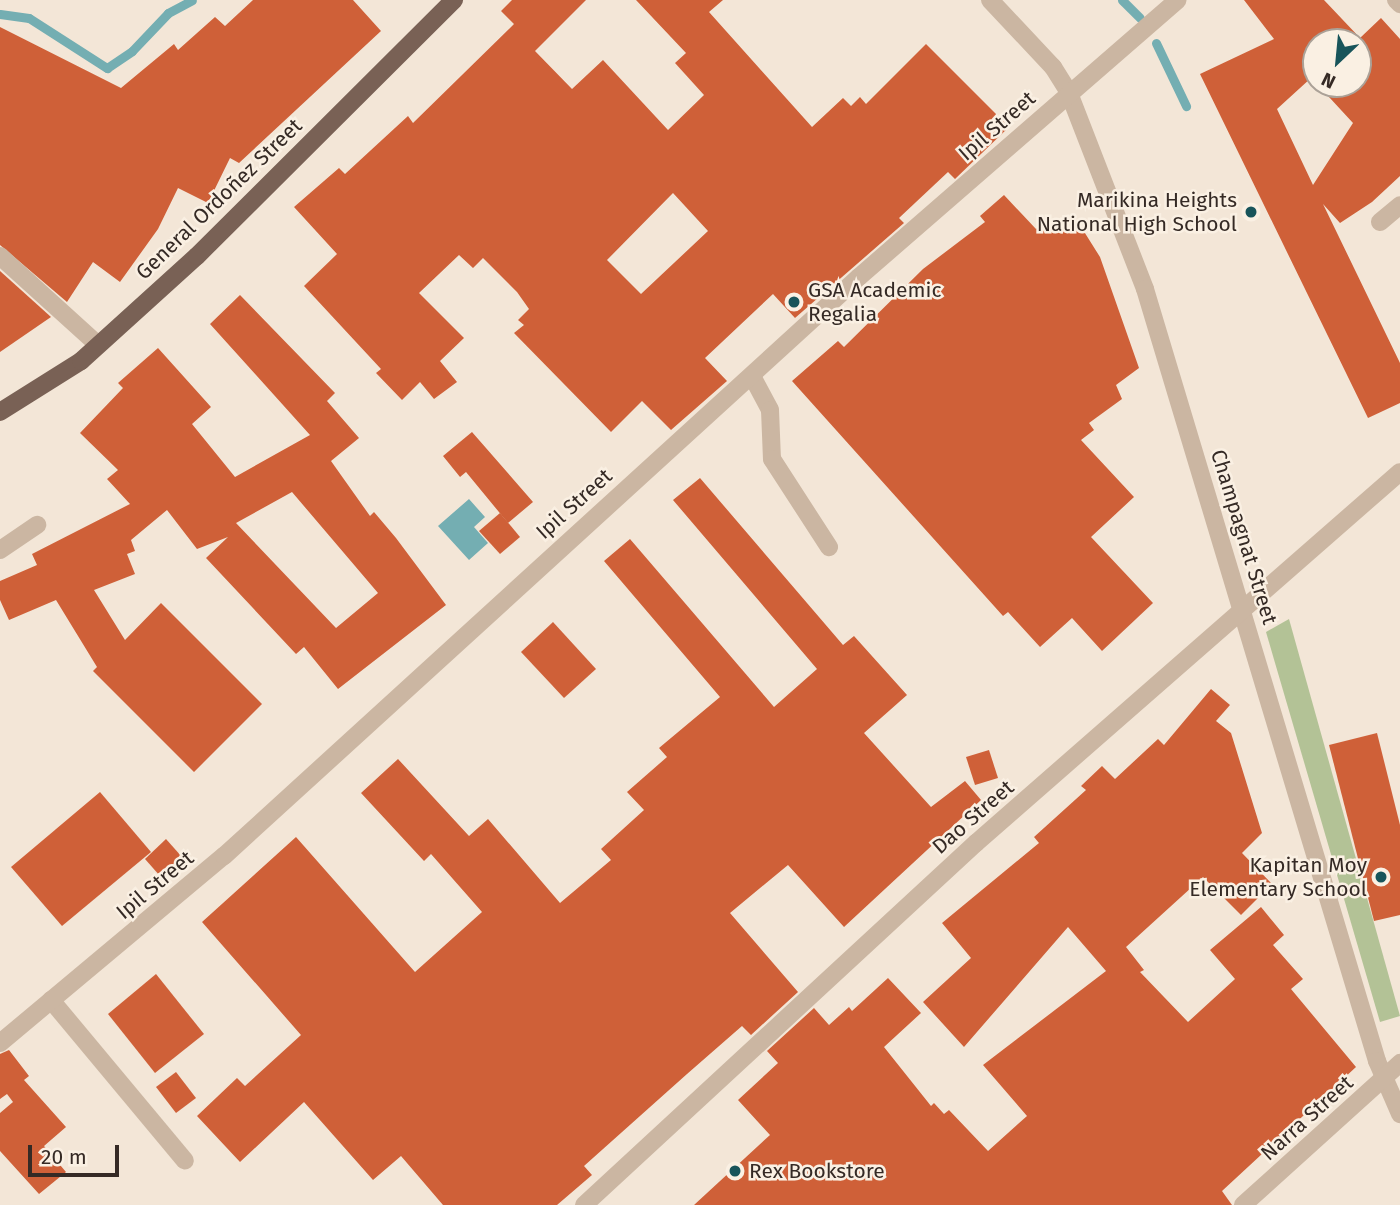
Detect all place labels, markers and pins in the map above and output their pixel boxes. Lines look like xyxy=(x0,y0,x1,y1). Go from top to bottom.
place label: Marikina Heights National High School xyxy=(1037,187,1237,237)
marker: Marikina Heights National High School xyxy=(1243,204,1259,220)
place label: GSA Academic Regalia xyxy=(808,277,941,327)
marker: GSA Academic Regalia xyxy=(786,294,802,310)
place label: Kapitan Moy Elementary School xyxy=(1189,852,1367,902)
marker: Kapitan Moy Elementary School xyxy=(1373,869,1389,885)
place label: Rex Bookstore xyxy=(749,1158,885,1184)
marker: Rex Bookstore xyxy=(727,1163,743,1179)

